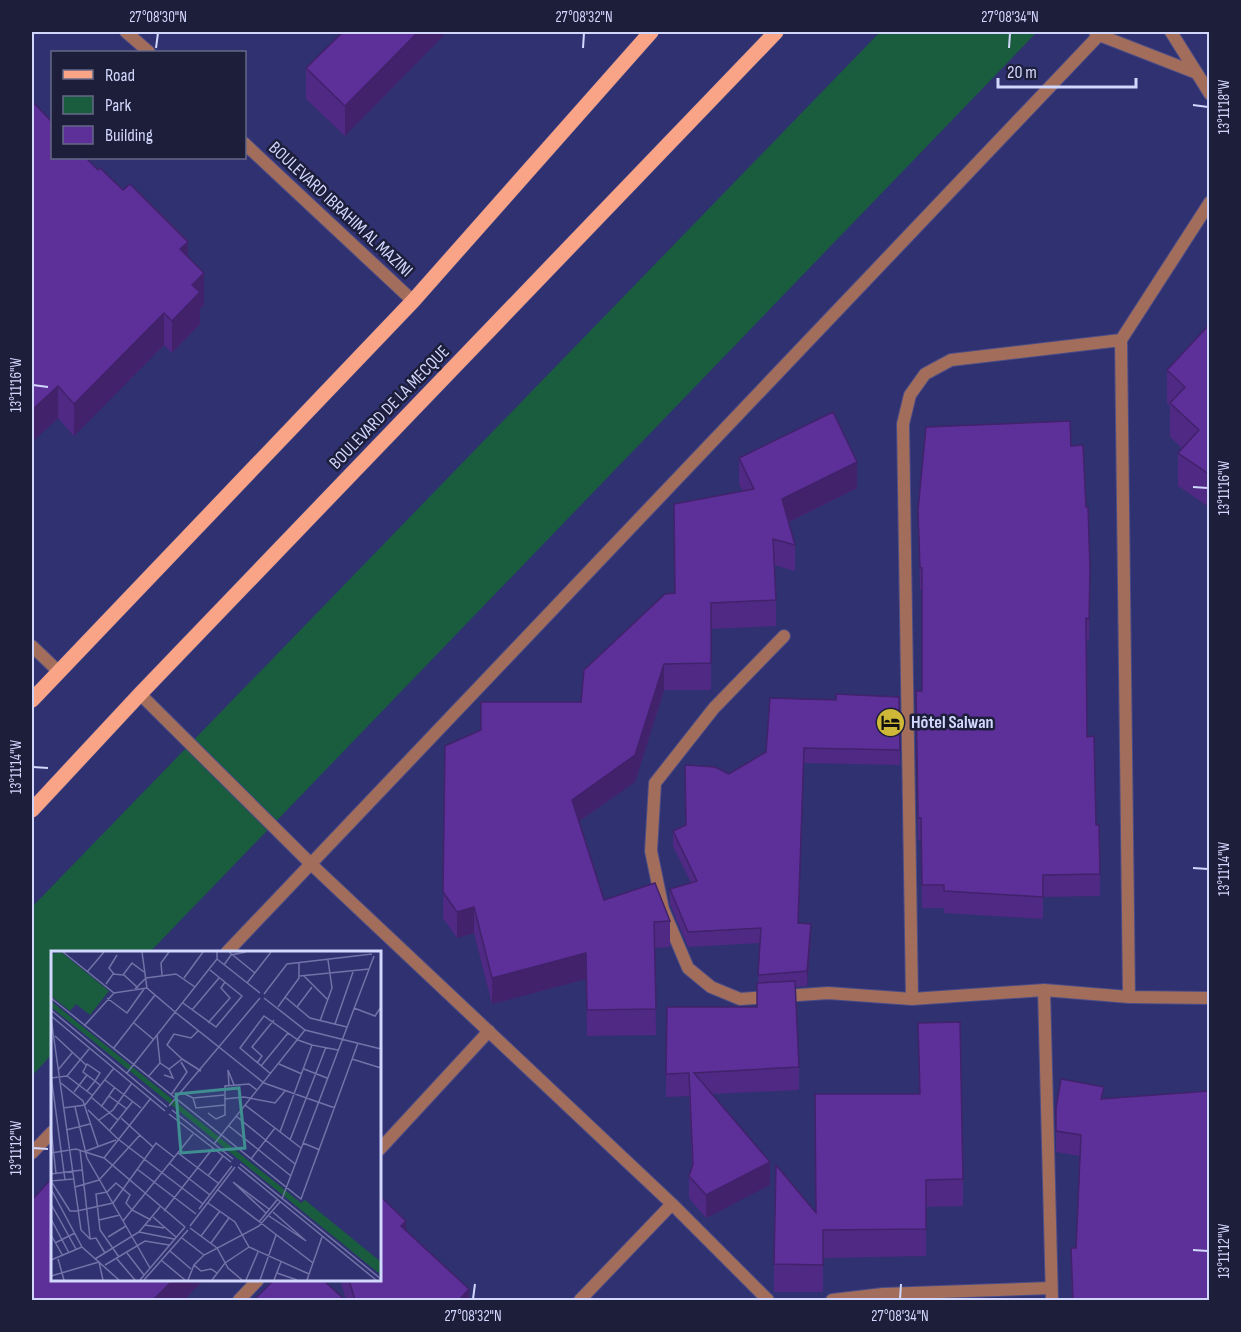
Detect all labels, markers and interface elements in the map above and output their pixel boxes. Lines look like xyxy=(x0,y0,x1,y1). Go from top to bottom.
text: 27°08'30"N xyxy=(129,8,187,27)
text: 27°08'32"N xyxy=(555,8,613,27)
text: 27°08'34"N xyxy=(981,8,1039,27)
legend xyxy=(51,51,246,159)
scale bar xyxy=(998,51,1136,89)
text: 20 m xyxy=(1007,62,1037,83)
text: Road xyxy=(105,65,135,86)
text: 13°11'18"W xyxy=(1215,80,1234,134)
text: Park xyxy=(105,95,131,116)
text: Building xyxy=(105,125,153,146)
street label: BOULEVARD IBRAHIM AL MAZINI xyxy=(264,137,417,281)
street label: BOULEVARD DE LA MECQUE xyxy=(325,341,454,473)
text: 13°11'16"W xyxy=(7,358,26,412)
text: 13°11'16"W xyxy=(1215,461,1234,515)
hotel icon: Hôtel Salwan xyxy=(874,706,906,738)
place label: Hôtel Salwan xyxy=(911,712,994,733)
text: 13°11'14"W xyxy=(7,740,26,794)
text: 13°11'14"W xyxy=(1215,842,1234,896)
inset map xyxy=(51,951,381,1281)
text: 13°11'12"W xyxy=(7,1121,26,1175)
text: 13°11'12"W xyxy=(1215,1224,1234,1278)
text: 27°08'32"N xyxy=(444,1307,502,1326)
text: 27°08'34"N xyxy=(871,1307,929,1326)

